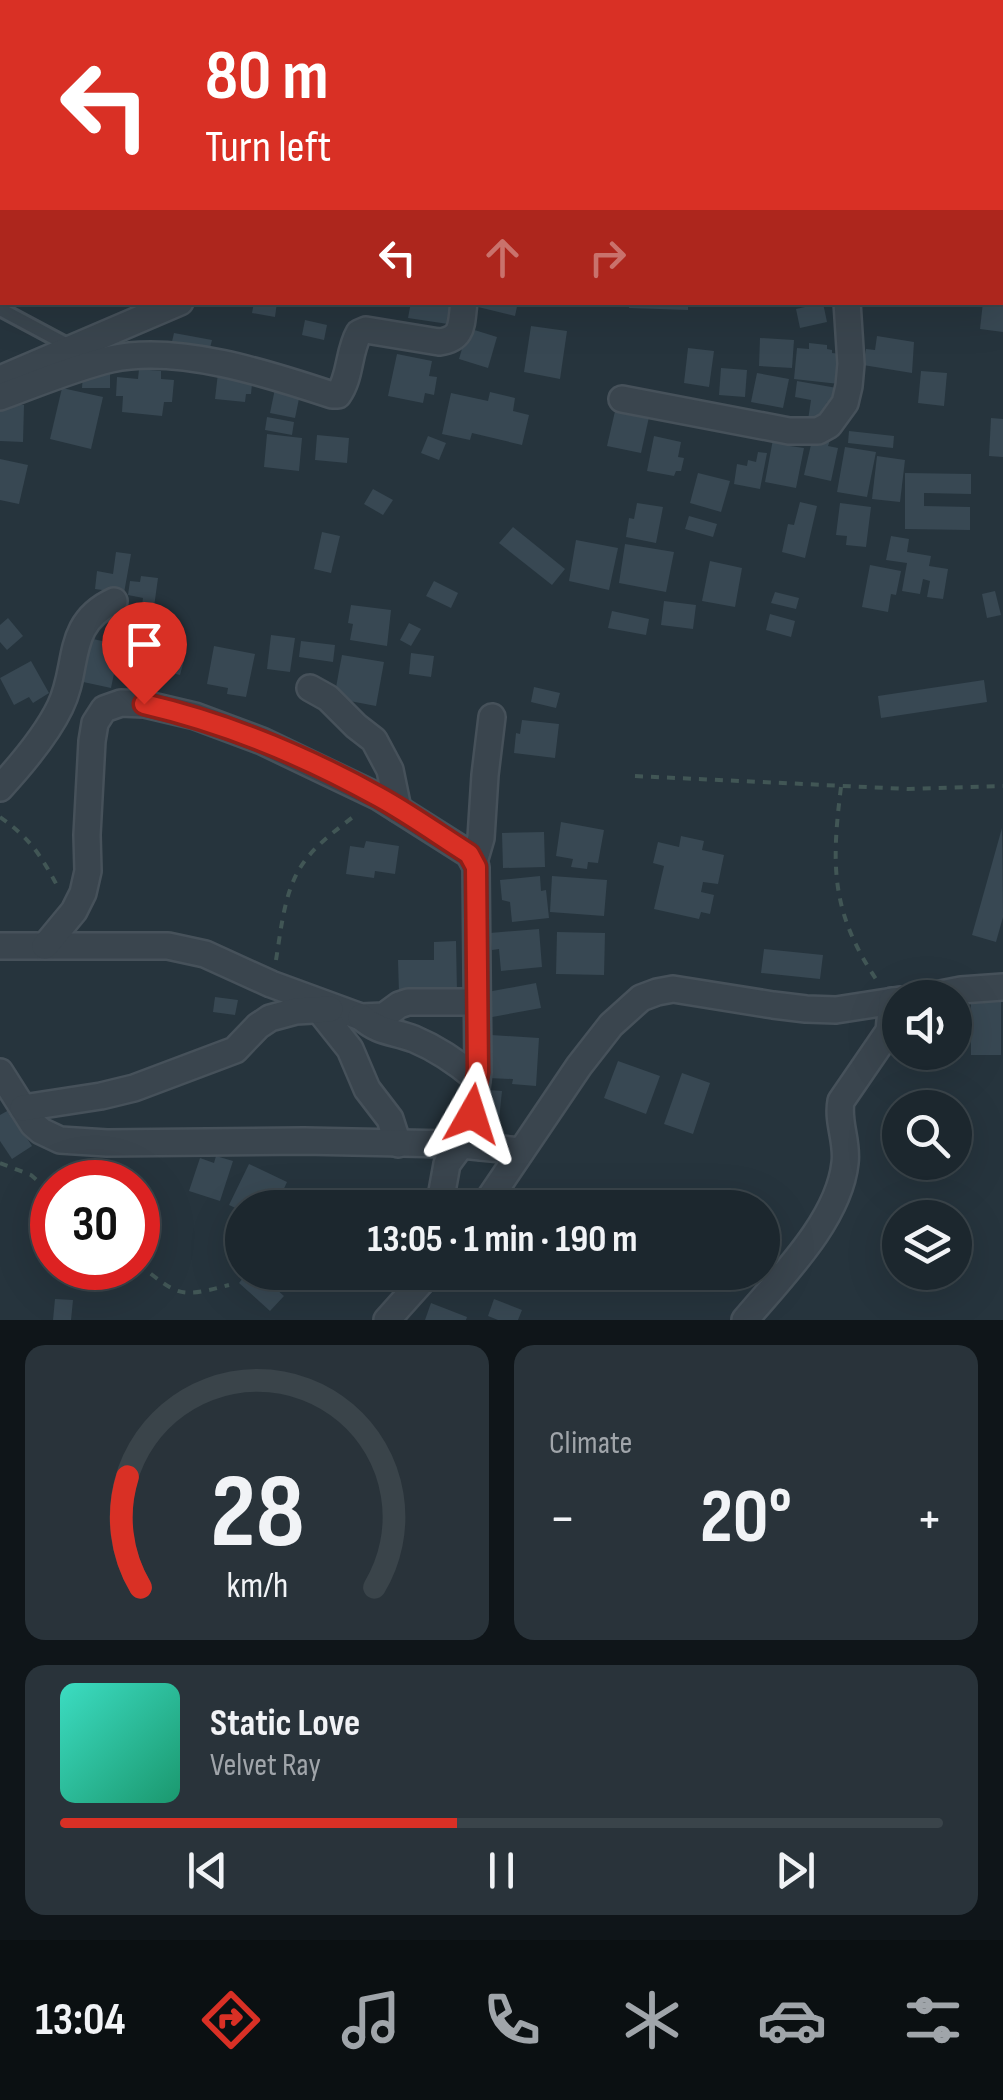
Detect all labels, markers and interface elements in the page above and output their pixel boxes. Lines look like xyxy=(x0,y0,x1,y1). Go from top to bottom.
text: 80 m xyxy=(205,35,329,119)
icon: left xyxy=(40,40,170,170)
text: Turn left xyxy=(205,120,331,175)
icon: left xyxy=(370,230,425,285)
icon: ahead xyxy=(475,230,530,285)
icon: right xyxy=(580,230,635,285)
pin xyxy=(102,602,187,705)
icon: arrive xyxy=(117,617,172,672)
map controls xyxy=(882,980,972,1290)
button: sound xyxy=(882,980,972,1070)
position arrow xyxy=(420,1062,524,1166)
button: search xyxy=(882,1090,972,1180)
speed limit sign: 30 xyxy=(30,1160,160,1290)
button: layers xyxy=(882,1200,972,1290)
text: 13:05 · 1 min · 190 m xyxy=(368,1217,637,1262)
text: Climate xyxy=(549,1424,632,1463)
text: 28 xyxy=(210,1451,304,1576)
text: 20° xyxy=(700,1473,792,1564)
text: − xyxy=(549,1486,576,1553)
text: + xyxy=(916,1486,943,1553)
text: km/h xyxy=(226,1565,288,1608)
text: Static Love xyxy=(210,1701,360,1746)
text: Velvet Ray xyxy=(210,1746,321,1785)
icon: previous xyxy=(180,1843,235,1898)
icon: pause xyxy=(474,1843,529,1898)
icon: next xyxy=(768,1843,823,1898)
icon: directions xyxy=(196,1985,266,2055)
icon: music xyxy=(336,1985,406,2055)
icon: phone xyxy=(477,1985,547,2055)
icon: climate xyxy=(617,1985,687,2055)
icon: car xyxy=(757,1985,827,2055)
icon: filters xyxy=(898,1985,968,2055)
text: 13:04 xyxy=(35,1993,125,2048)

